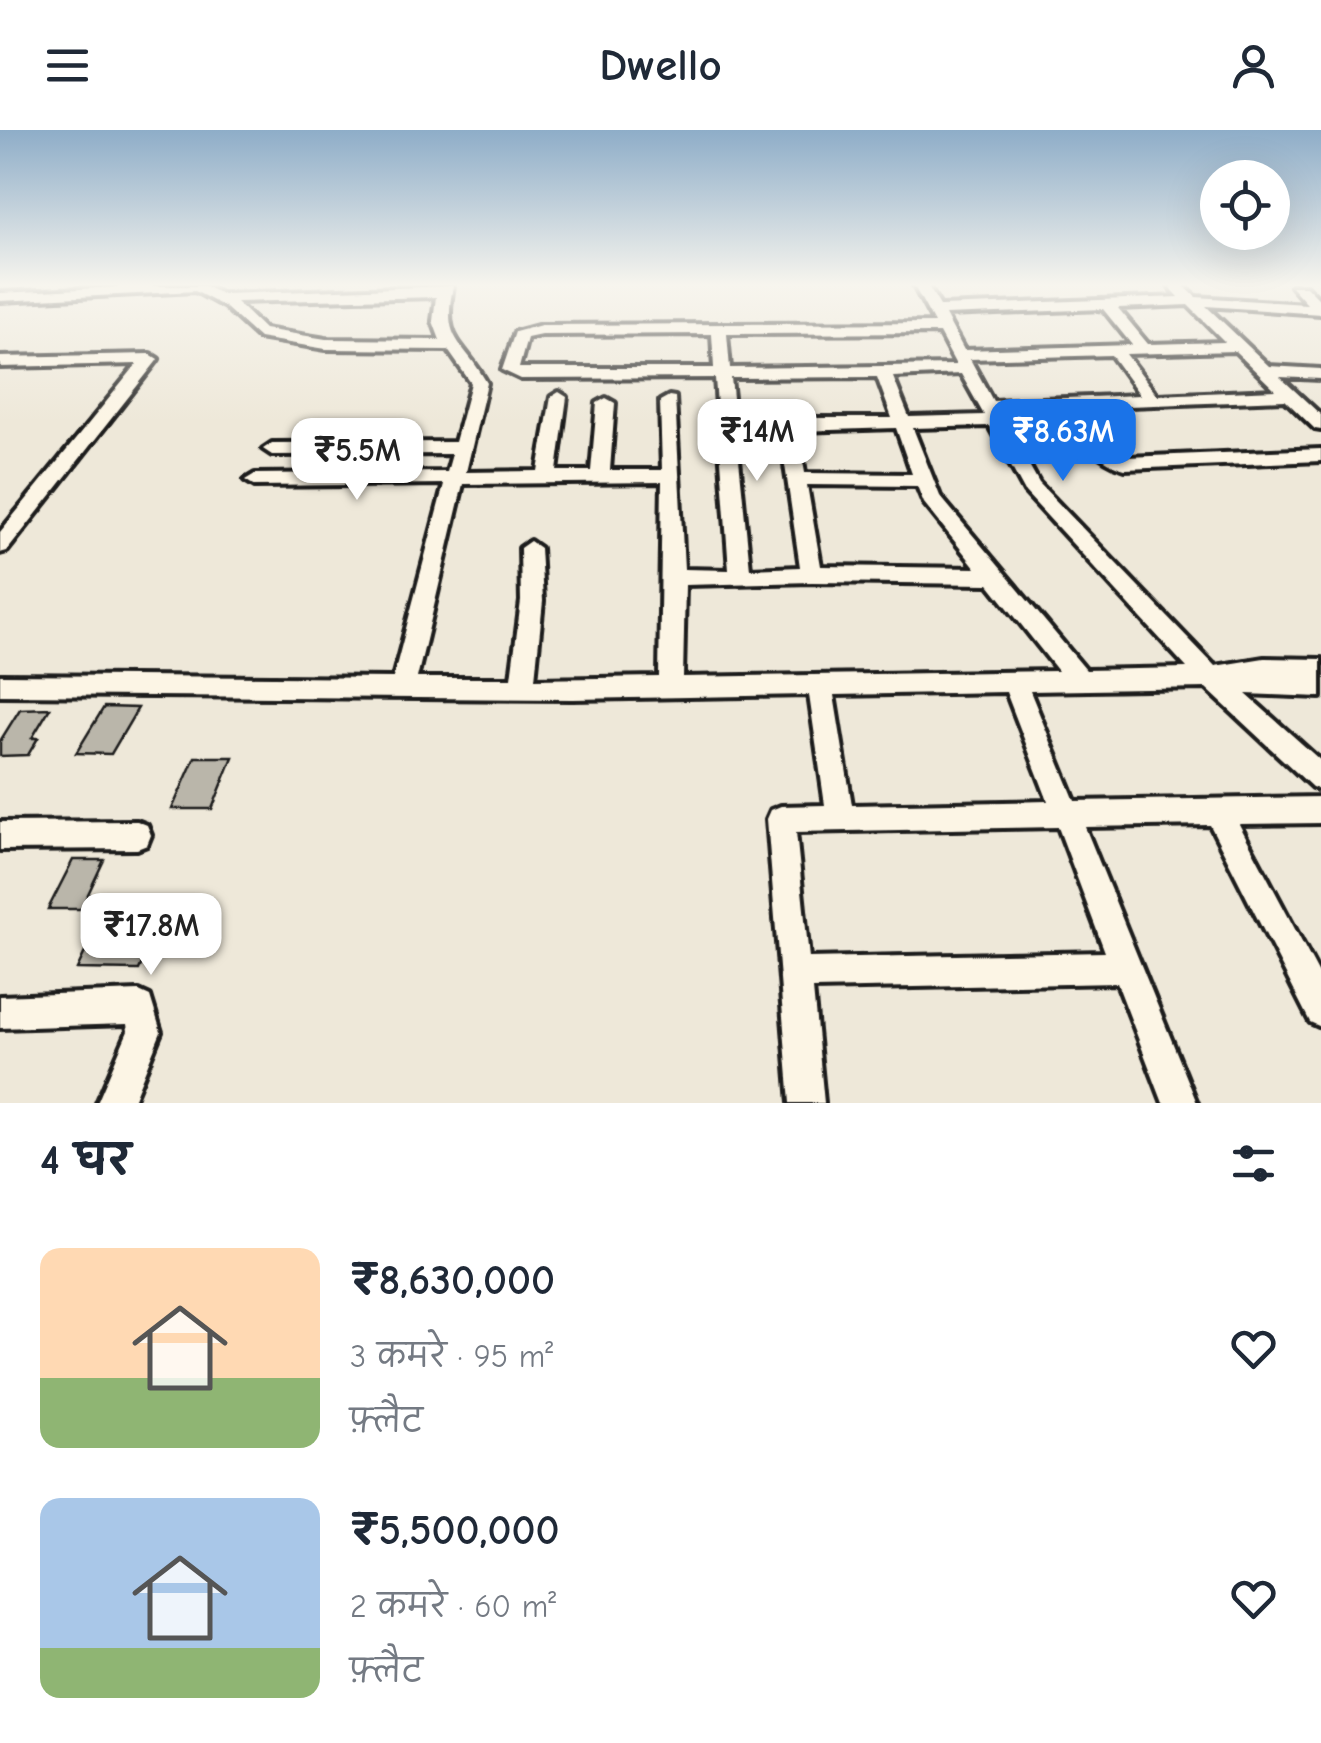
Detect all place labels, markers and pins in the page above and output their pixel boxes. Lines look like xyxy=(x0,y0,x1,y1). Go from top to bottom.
pin: ₹14M xyxy=(698,399,816,484)
pin: ₹8.63M xyxy=(982,399,1144,484)
pin: ₹5.5M xyxy=(287,418,427,503)
pin: ₹17.8M xyxy=(70,893,232,978)

